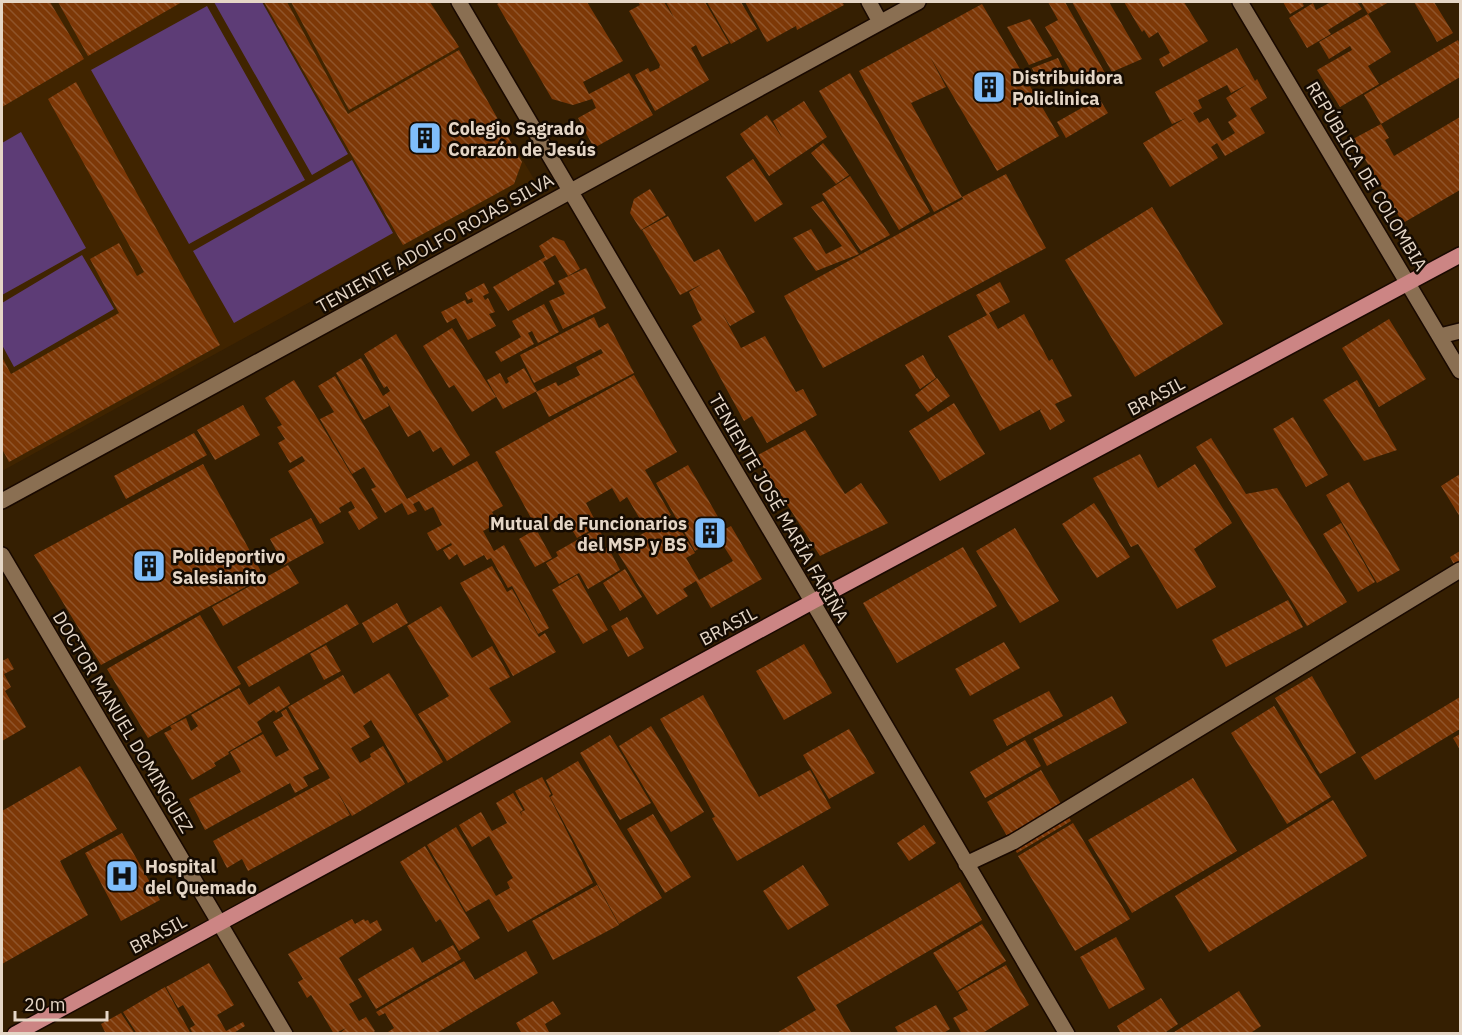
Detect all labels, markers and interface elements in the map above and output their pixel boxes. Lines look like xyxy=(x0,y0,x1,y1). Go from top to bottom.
place label: Distribuidora Policlinica xyxy=(1012,66,1123,110)
building icon: Distribuidora Policlinica xyxy=(971,69,1007,105)
street label: REPÚBLICA DE COLOMBIA xyxy=(1301,77,1433,275)
place label: Colegio Sagrado Corazón de Jesús xyxy=(448,117,596,161)
building icon: Colegio Sagrado Corazón de Jesús xyxy=(407,120,443,156)
street label: TENIENTE ADOLFO ROJAS SILVA xyxy=(312,168,558,318)
street label: BRASIL xyxy=(1123,371,1189,421)
street label: TENIENTE JOSÉ MARÍA FARIÑA xyxy=(704,389,854,627)
place label: Mutual de Funcionarios del MSP y BS xyxy=(490,512,687,556)
building icon: Mutual de Funcionarios del MSP y BS xyxy=(692,515,728,551)
place label: Polideportivo Salesianito xyxy=(172,545,285,589)
building icon: Polideportivo Salesianito xyxy=(131,548,167,584)
street label: BRASIL xyxy=(695,601,761,651)
street label: DOCTOR MANUEL DOMINGUEZ xyxy=(48,607,198,837)
place label: Hospital del Quemado xyxy=(145,855,257,899)
hospital icon: Hospital del Quemado xyxy=(104,858,140,894)
street label: BRASIL xyxy=(125,909,191,959)
scale bar xyxy=(15,984,106,1022)
text: 20 m xyxy=(24,993,66,1016)

